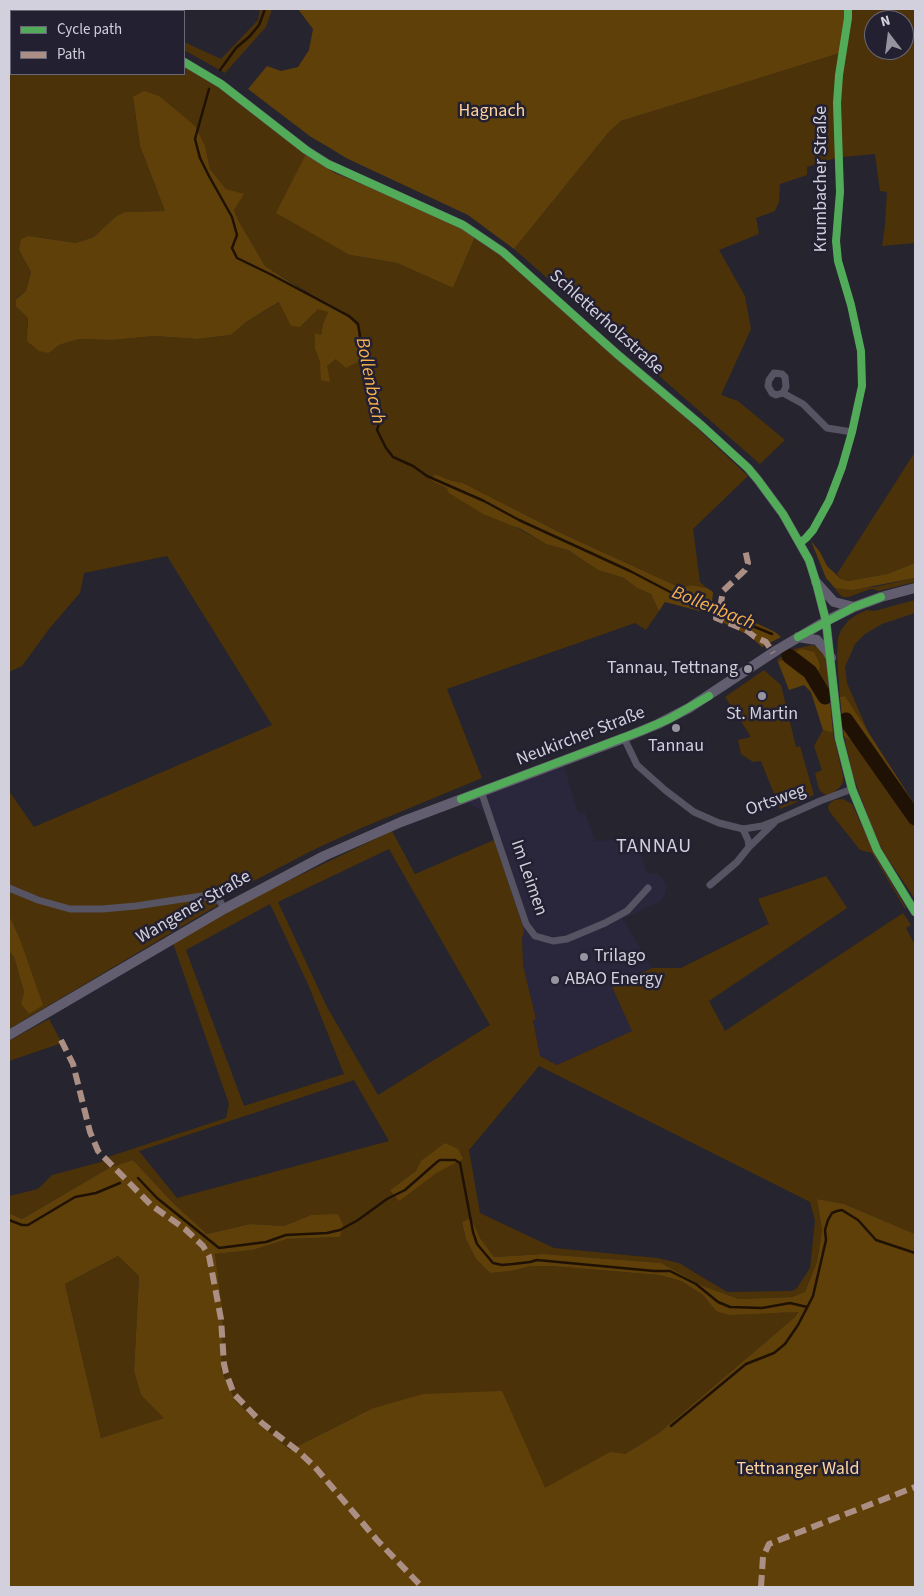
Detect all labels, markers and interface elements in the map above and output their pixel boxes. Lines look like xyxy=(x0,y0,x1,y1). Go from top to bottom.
legend xyxy=(10,10,185,75)
north arrow xyxy=(864,10,914,60)
text: N xyxy=(878,11,892,32)
text: Cycle path xyxy=(57,19,122,40)
text: Path xyxy=(57,44,85,65)
park label: Hagnach xyxy=(459,101,525,123)
street label: Krumbacher Straße xyxy=(811,106,833,252)
street label: Schletterholzstraße xyxy=(544,266,668,380)
water label: Bollenbach xyxy=(349,336,389,426)
water label: Bollenbach xyxy=(668,582,758,636)
place label: Tannau, Tettnang xyxy=(607,658,738,680)
marker: Tannau, Tettnang xyxy=(742,663,754,675)
marker: St. Martin xyxy=(756,690,768,702)
street label: Neukircher Straße xyxy=(514,703,648,771)
place label: St. Martin xyxy=(726,704,798,726)
marker: Tannau xyxy=(670,722,682,734)
place label: Tannau xyxy=(648,736,704,758)
street label: Ortsweg xyxy=(743,780,809,822)
district label: TANNAU xyxy=(615,836,693,860)
street label: Im Leimen xyxy=(505,837,551,919)
street label: Wangener Straße xyxy=(133,866,255,950)
place label: Trilago xyxy=(594,946,646,968)
marker: Trilago xyxy=(578,951,590,963)
place label: ABAO Energy xyxy=(565,969,663,991)
marker: ABAO Energy xyxy=(549,974,561,986)
park label: Tettnanger Wald xyxy=(737,1459,859,1481)

